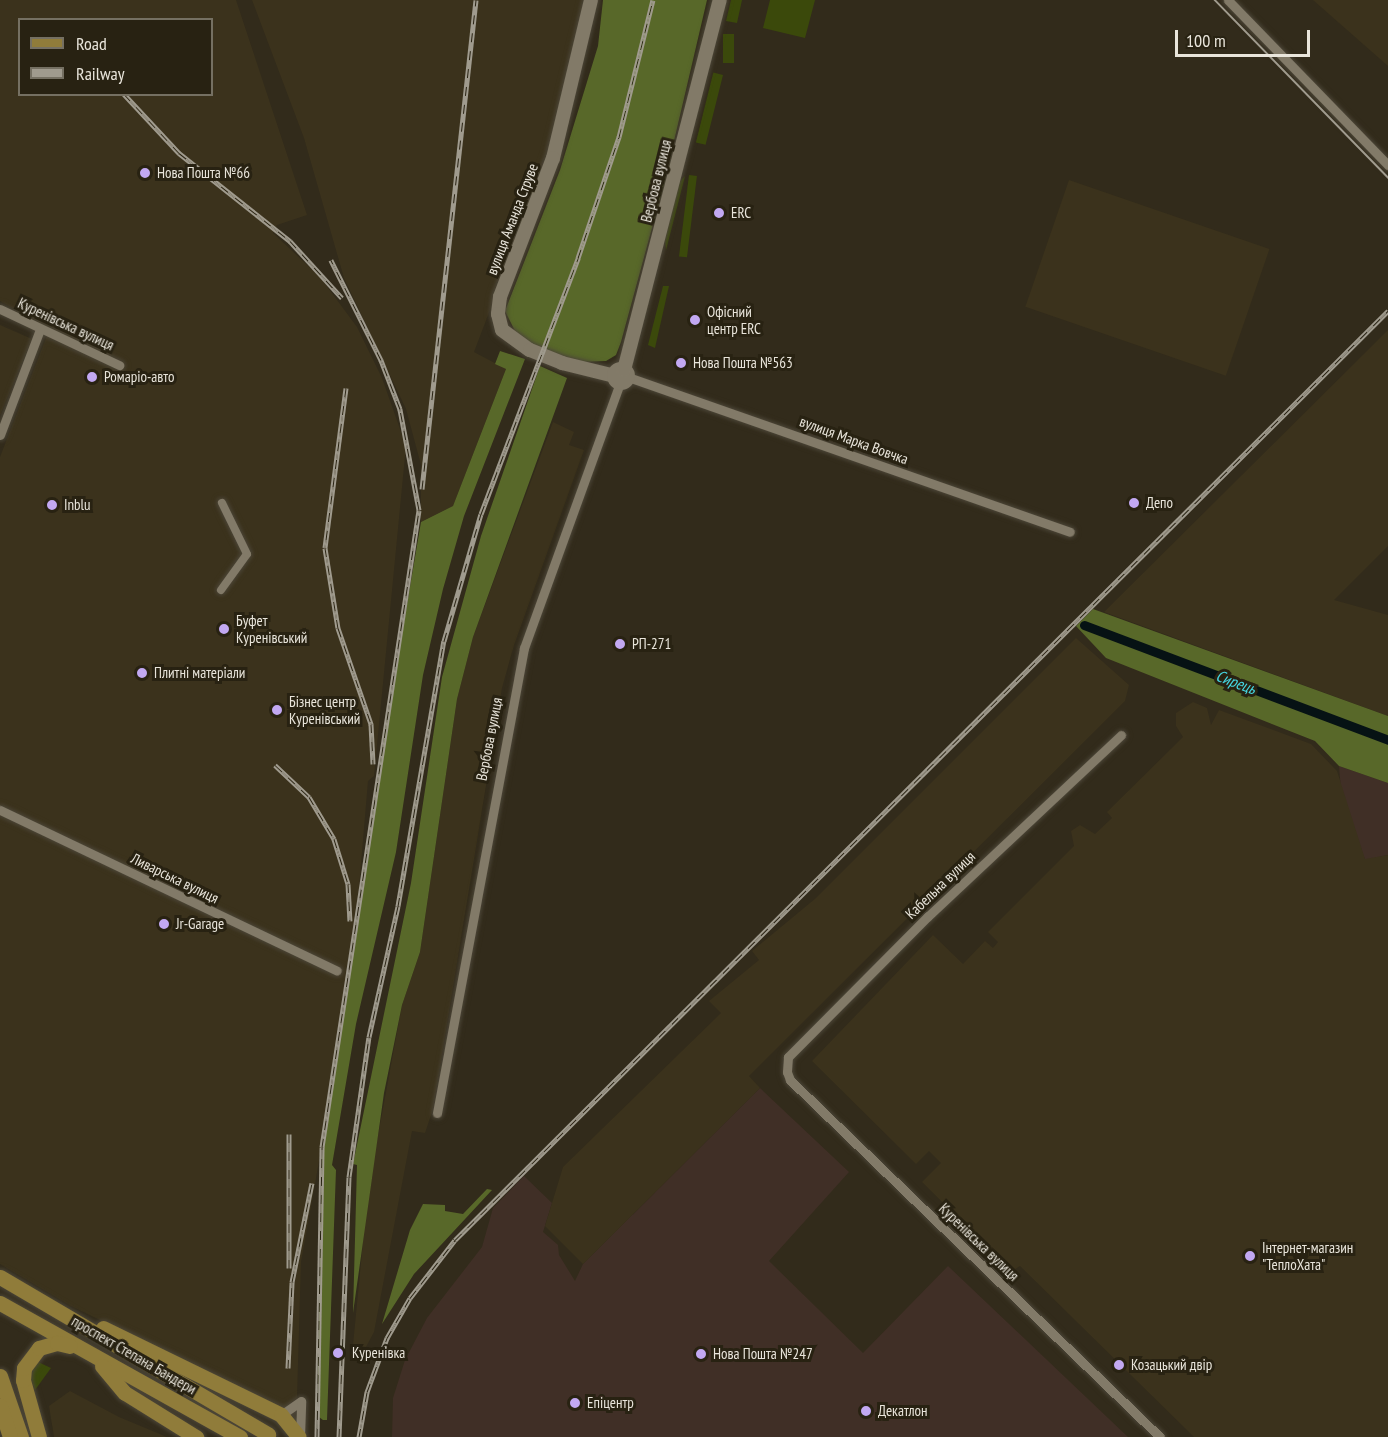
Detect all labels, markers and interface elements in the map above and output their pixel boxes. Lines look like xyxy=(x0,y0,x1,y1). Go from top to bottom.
legend xyxy=(18,18,213,96)
scale bar xyxy=(1178,18,1313,56)
text: 100 m xyxy=(1186,29,1226,52)
text: Road xyxy=(76,32,107,55)
text: Railway xyxy=(76,62,125,85)
street label: Вербова вулиця xyxy=(637,138,675,224)
street label: вулиця Аманда Струве xyxy=(482,161,542,277)
place label: Нова Пошта №66 xyxy=(157,164,250,182)
marker: Нова Пошта №66 xyxy=(138,166,152,180)
place label: ERC xyxy=(731,204,751,222)
marker: ERC xyxy=(712,206,726,220)
street label: Куренівська вулиця xyxy=(15,294,117,354)
place label: Офісний центр ERC xyxy=(707,302,761,337)
marker: Офісний центр ERC xyxy=(688,313,702,327)
place label: Нова Пошта №563 xyxy=(693,354,793,372)
marker: Нова Пошта №563 xyxy=(674,356,688,370)
place label: Ромаріо-авто xyxy=(104,368,174,386)
marker: Ромаріо-авто xyxy=(85,370,99,384)
street label: вулиця Марка Вовчка xyxy=(797,412,911,468)
place label: Депо xyxy=(1146,494,1173,512)
place label: Inblu xyxy=(64,496,91,514)
marker: Депо xyxy=(1127,496,1141,510)
marker: Inblu xyxy=(45,498,59,512)
place label: Буфет Куренівський xyxy=(236,611,307,646)
marker: Буфет Куренівський xyxy=(217,622,231,636)
place label: РП-271 xyxy=(632,635,671,653)
marker: РП-271 xyxy=(613,637,627,651)
place label: Плитні матеріали xyxy=(154,664,245,682)
marker: Плитні матеріали xyxy=(135,666,149,680)
water label: Сирець xyxy=(1213,666,1259,698)
place label: Бізнес центр Куренівський xyxy=(289,692,360,727)
street label: Вербова вулиця xyxy=(472,696,506,782)
marker: Бізнес центр Куренівський xyxy=(270,703,284,717)
street label: Кабельна вулиця xyxy=(901,847,979,923)
street label: Ливарська вулиця xyxy=(128,849,222,907)
place label: Jr-Garage xyxy=(176,915,224,933)
marker: Jr-Garage xyxy=(157,917,171,931)
street label: Куренівська вулиця xyxy=(935,1199,1023,1285)
place label: Інтернет-магазин "ТеплоХата" xyxy=(1262,1238,1353,1273)
marker: Інтернет-магазин "ТеплоХата" xyxy=(1243,1249,1257,1263)
street label: проспект Степана Бандери xyxy=(68,1312,200,1398)
marker: Куренівка xyxy=(329,1344,347,1362)
place label: Куренівка xyxy=(352,1344,405,1362)
place label: Нова Пошта №247 xyxy=(713,1345,813,1363)
marker: Нова Пошта №247 xyxy=(694,1347,708,1361)
place label: Козацький двір xyxy=(1131,1356,1212,1374)
marker: Козацький двір xyxy=(1112,1358,1126,1372)
place label: Епіцентр xyxy=(587,1394,634,1412)
marker: Епіцентр xyxy=(568,1396,582,1410)
place label: Декатлон xyxy=(878,1402,927,1420)
marker: Декатлон xyxy=(859,1404,873,1418)

